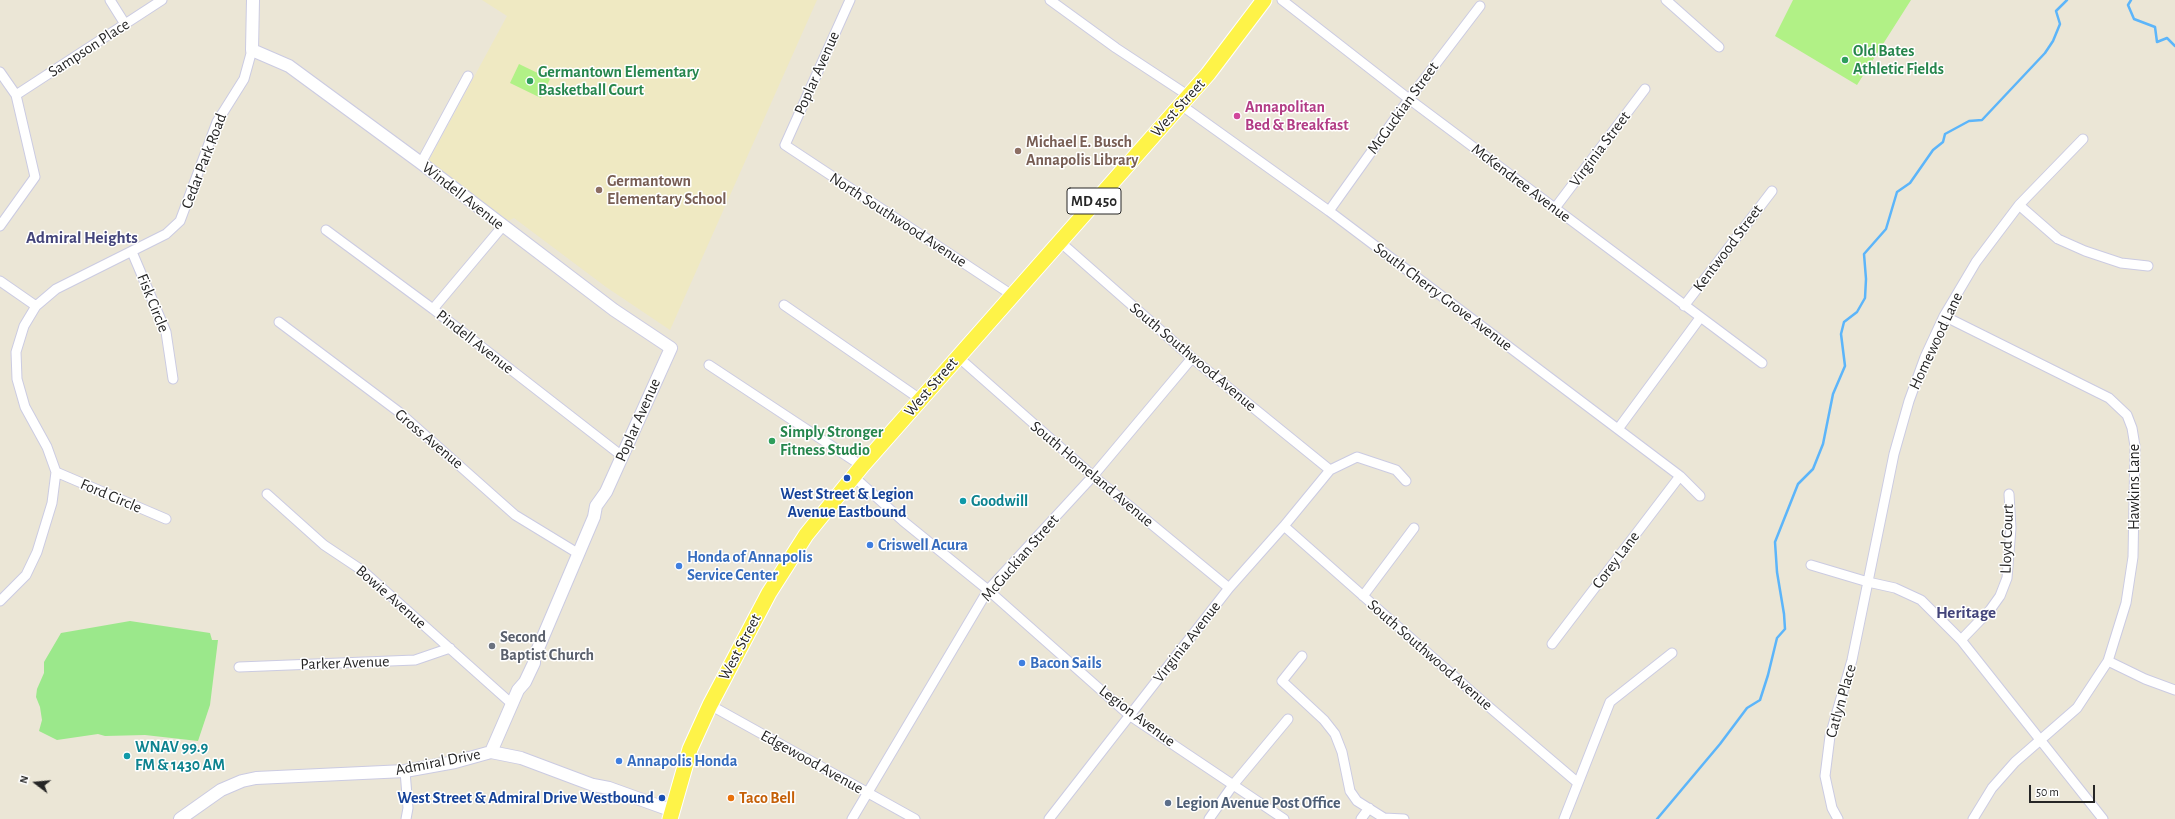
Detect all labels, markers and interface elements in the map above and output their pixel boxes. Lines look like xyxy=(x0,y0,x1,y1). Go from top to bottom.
street label: Sampson Place xyxy=(45,15,133,81)
street label: Poplar Avenue xyxy=(790,28,844,118)
place label: Old Bates Athletic Fields xyxy=(1853,41,1944,79)
marker: Old Bates Athletic Fields xyxy=(1840,55,1850,65)
street label: McGuckian Street xyxy=(1363,58,1443,158)
place label: Germantown Elementary Basketball Court xyxy=(538,62,699,100)
street label: West Street xyxy=(1147,75,1209,141)
marker: Germantown Elementary Basketball Court xyxy=(525,76,535,86)
place label: Annapolitan Bed & Breakfast xyxy=(1245,97,1349,135)
street label: Virginia Street xyxy=(1565,107,1635,191)
street label: Cedar Park Road xyxy=(177,111,231,211)
marker: Annapolitan Bed & Breakfast xyxy=(1232,111,1242,121)
place label: Michael E. Busch Annapolis Library xyxy=(1026,132,1138,170)
street label: McKendree Avenue xyxy=(1468,139,1574,227)
marker: Michael E. Busch Annapolis Library xyxy=(1013,146,1023,156)
street label: Windell Avenue xyxy=(418,158,508,234)
street label: North Southwood Avenue xyxy=(826,168,970,272)
place label: Germantown Elementary School xyxy=(607,171,727,209)
marker: Germantown Elementary School xyxy=(594,185,604,195)
road number: MD 450 xyxy=(1067,188,1121,214)
street label: Kentwood Street xyxy=(1689,201,1767,295)
district label: Admiral Heights xyxy=(26,228,138,248)
street label: South Cherry Grove Avenue xyxy=(1370,239,1516,355)
street label: Fisk Circle xyxy=(133,271,173,335)
street label: Homewood Lane xyxy=(1905,289,1967,393)
street label: South Southwood Avenue xyxy=(1126,298,1260,416)
street label: Pindell Avenue xyxy=(432,306,518,378)
street label: West Street xyxy=(900,353,962,421)
street label: Poplar Avenue xyxy=(611,375,665,465)
street label: Gross Avenue xyxy=(391,405,467,473)
street label: South Homeland Avenue xyxy=(1027,417,1157,531)
place label: Simply Stronger Fitness Studio xyxy=(780,422,883,460)
marker: Simply Stronger Fitness Studio xyxy=(767,436,777,446)
street label: Hawkins Lane xyxy=(2124,444,2144,530)
marker: West Street & Legion Avenue Eastbound xyxy=(842,473,852,483)
street label: Ford Circle xyxy=(77,474,145,518)
place label: West Street & Legion Avenue Eastbound xyxy=(780,484,914,522)
place label: Goodwill xyxy=(971,491,1028,511)
marker: Goodwill xyxy=(958,496,968,506)
street label: Lloyd Court xyxy=(1996,504,2018,574)
street label: McGuckian Street xyxy=(977,511,1063,605)
street label: Corey Lane xyxy=(1588,527,1644,593)
place label: Criswell Acura xyxy=(878,535,968,555)
marker: Criswell Acura xyxy=(865,540,875,550)
place label: Honda of Annapolis Service Center xyxy=(687,547,813,585)
street label: Bowie Avenue xyxy=(352,561,430,633)
marker: Honda of Annapolis Service Center xyxy=(674,561,684,571)
street label: South Southwood Avenue xyxy=(1364,595,1496,715)
street label: Virginia Avenue xyxy=(1149,597,1225,687)
district label: Heritage xyxy=(1936,603,1996,623)
street label: West Street xyxy=(715,611,765,683)
place label: Second Baptist Church xyxy=(500,627,594,665)
marker: Second Baptist Church xyxy=(487,641,497,651)
street label: Parker Avenue xyxy=(300,652,390,674)
place label: Bacon Sails xyxy=(1030,653,1102,673)
marker: Bacon Sails xyxy=(1017,658,1027,668)
street label: Catlyn Place xyxy=(1821,662,1861,740)
street label: Legion Avenue xyxy=(1095,681,1179,751)
street label: Edgewood Avenue xyxy=(757,726,867,798)
place label: WNAV 99.9 FM & 1430 AM xyxy=(135,737,225,775)
street label: Admiral Drive xyxy=(394,744,482,780)
marker: WNAV 99.9 FM & 1430 AM xyxy=(122,751,132,761)
place label: Annapolis Honda xyxy=(627,751,737,771)
marker: Annapolis Honda xyxy=(614,756,624,766)
north arrow xyxy=(16,763,56,803)
text: N xyxy=(18,774,30,785)
scale bar xyxy=(2031,777,2097,803)
text: 50 m xyxy=(2036,786,2059,798)
place label: West Street & Admiral Drive Westbound xyxy=(397,788,654,808)
place label: Taco Bell xyxy=(739,788,795,808)
marker: West Street & Admiral Drive Westbound xyxy=(657,793,667,803)
marker: Taco Bell xyxy=(726,793,736,803)
place label: Legion Avenue Post Office xyxy=(1176,793,1341,813)
marker: Legion Avenue Post Office xyxy=(1163,798,1173,808)

